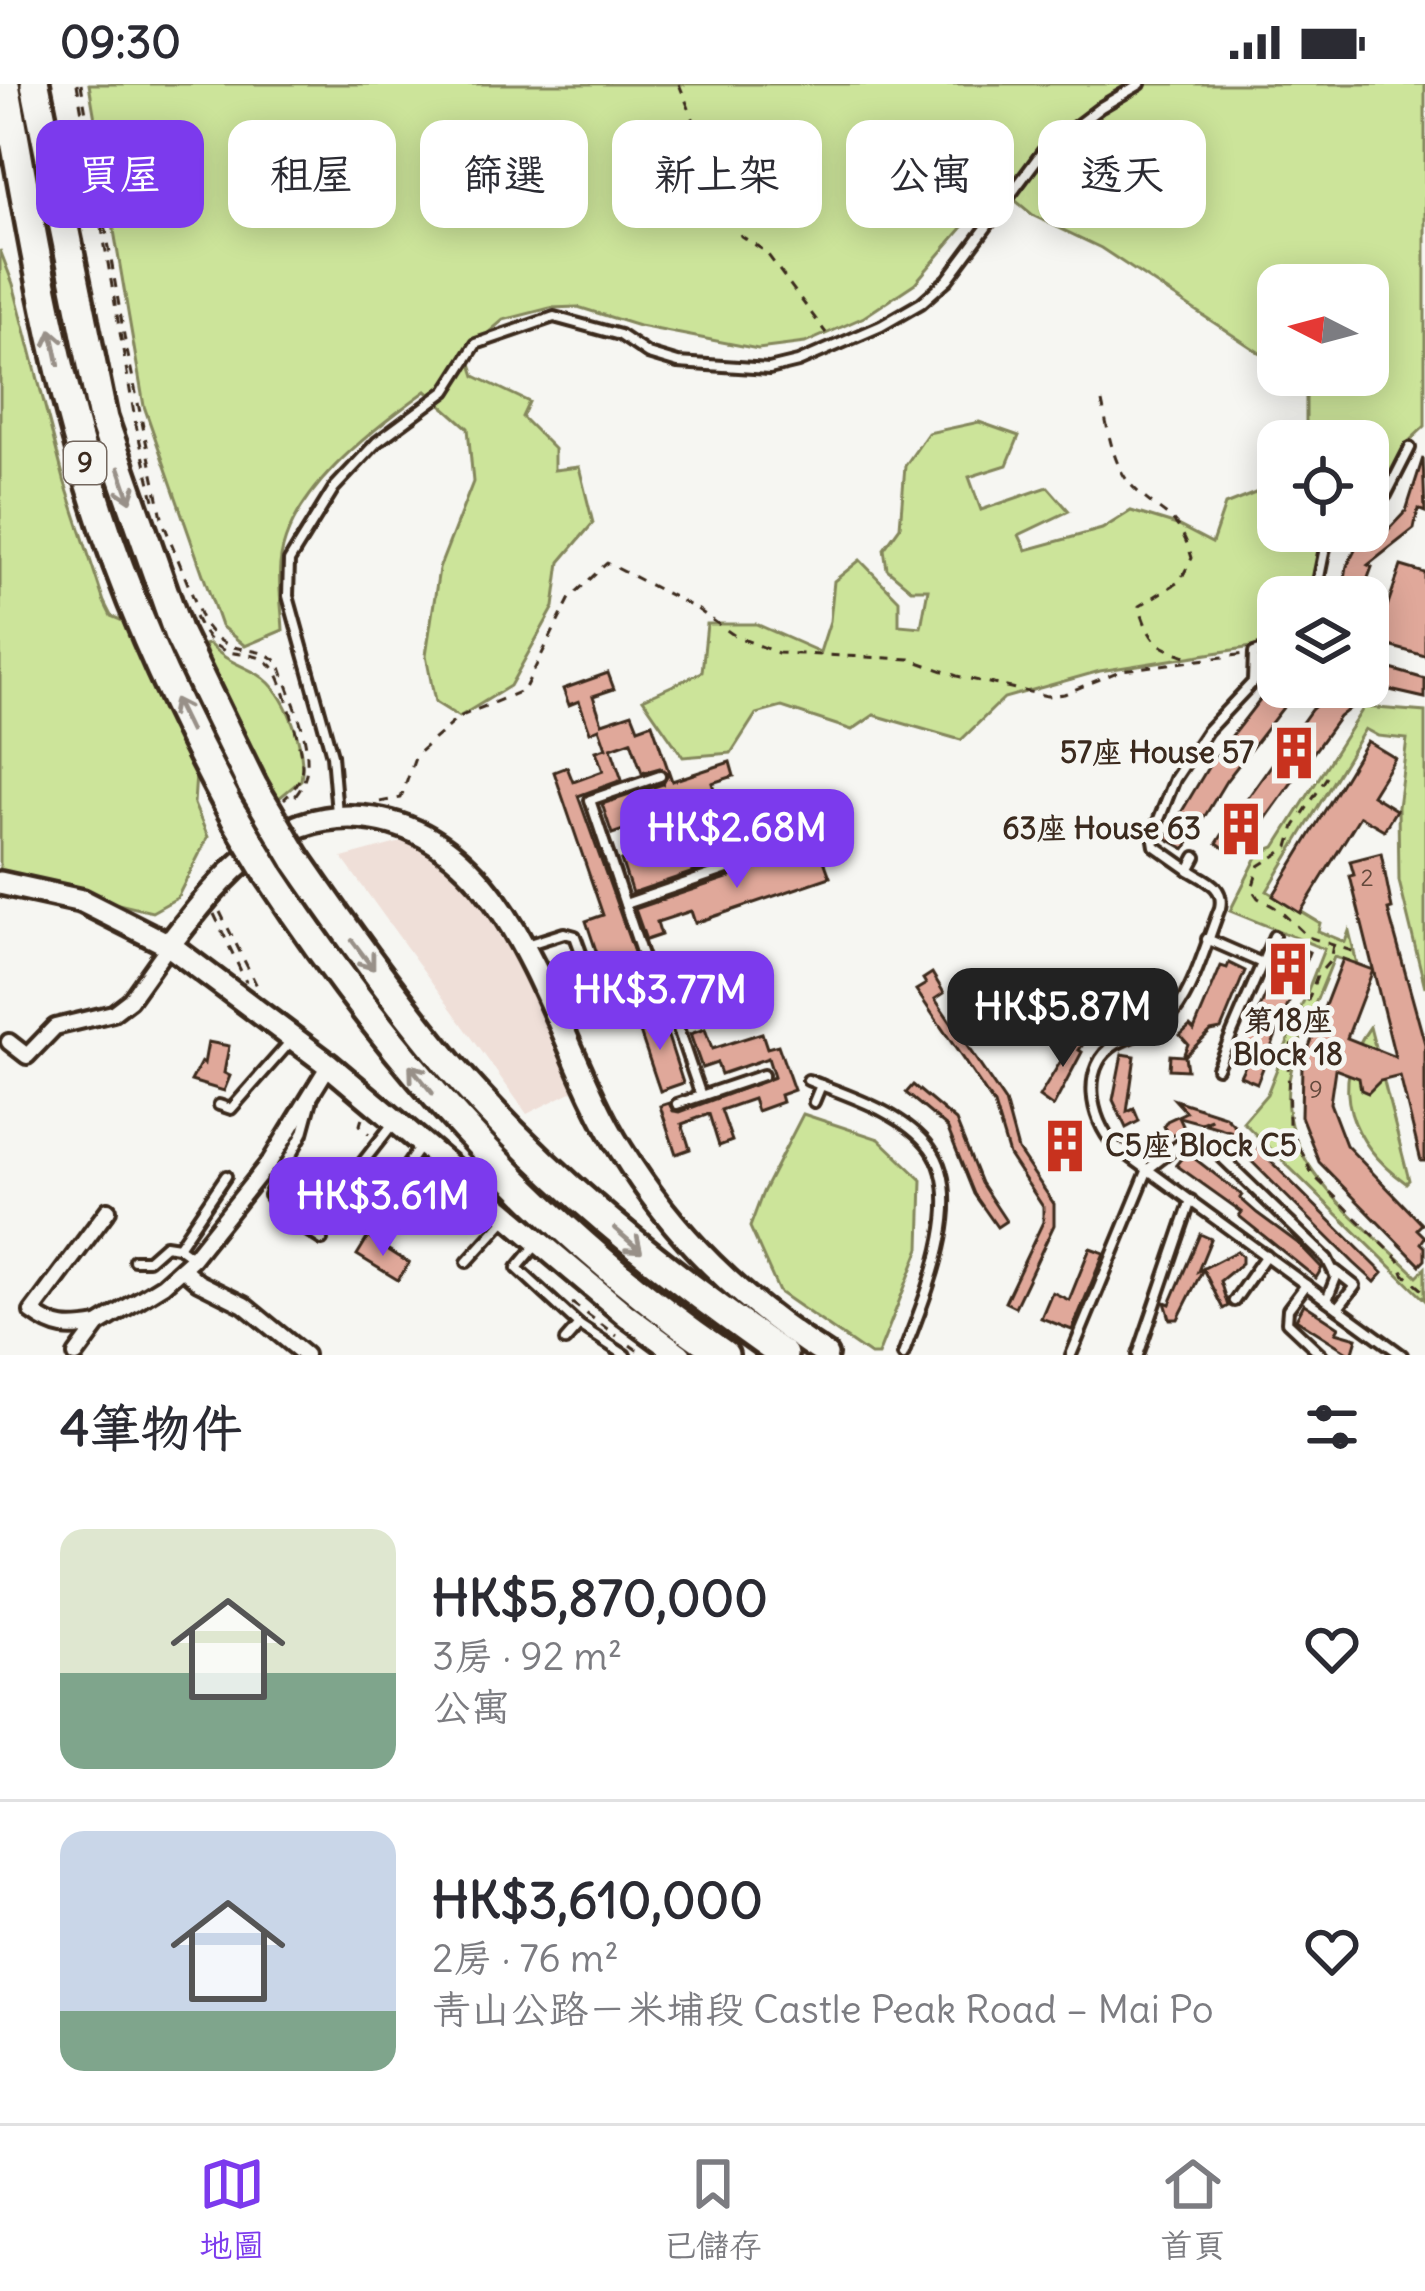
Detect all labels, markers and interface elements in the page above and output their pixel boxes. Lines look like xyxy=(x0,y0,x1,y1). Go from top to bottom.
text: 09:30 xyxy=(60,14,181,70)
chip: 買屋 xyxy=(36,120,204,228)
chip: 租屋 xyxy=(228,120,396,228)
chip: 篩選 xyxy=(420,120,588,228)
chip: 新上架 xyxy=(612,120,822,228)
chip: 公寓 xyxy=(846,120,1014,228)
chip: 透天 xyxy=(1038,120,1206,228)
north arrow xyxy=(1257,264,1389,396)
map controls xyxy=(1257,264,1389,708)
one-way arrow xyxy=(43,329,66,367)
button: locate xyxy=(1257,420,1389,552)
road number: 9 xyxy=(64,442,106,484)
one-way arrow xyxy=(116,466,137,503)
button: layers xyxy=(1257,576,1389,708)
one-way arrow xyxy=(169,698,192,733)
building icon: 57座 House 57 xyxy=(1265,724,1323,782)
place label: 57座 House 57 xyxy=(1060,733,1254,771)
pin: HK$2.68M xyxy=(613,789,861,891)
building icon: 63座 House 63 xyxy=(1212,800,1270,858)
text: HK$2.68M xyxy=(647,803,827,852)
place label: 63座 House 63 xyxy=(1002,809,1201,847)
house number: 2 xyxy=(1360,862,1374,892)
one-way arrow xyxy=(350,938,376,971)
building icon: 第18座 Block 18 xyxy=(1259,940,1317,998)
pin: HK$3.77M xyxy=(536,951,784,1053)
text: HK$3.77M xyxy=(573,965,747,1014)
pin: HK$5.87M xyxy=(939,968,1187,1070)
text: HK$5.87M xyxy=(974,982,1152,1031)
place label: 第18座 Block 18 xyxy=(1233,1001,1343,1073)
one-way arrow xyxy=(408,1064,435,1095)
house number: 9 xyxy=(1309,1074,1323,1104)
building icon: C5座 Block C5 xyxy=(1036,1117,1094,1175)
place label: C5座 Block C5 xyxy=(1105,1126,1297,1164)
pin: HK$3.61M xyxy=(259,1157,507,1259)
text: HK$3.61M xyxy=(296,1171,470,1220)
one-way arrow xyxy=(613,1226,643,1253)
icon: filters xyxy=(1299,1394,1365,1460)
text: 4筆物件 xyxy=(60,1396,242,1460)
text: HK$5,870,000 xyxy=(432,1566,768,1630)
icon: home xyxy=(156,1577,300,1721)
icon: heart xyxy=(1299,1616,1365,1682)
text: 3房 · 92 m² xyxy=(432,1632,622,1681)
text: 公寓 xyxy=(432,1683,510,1732)
text: HK$3,610,000 xyxy=(432,1868,763,1932)
icon: home xyxy=(156,1879,300,2023)
icon: heart xyxy=(1299,1918,1365,1984)
text: 2房 · 76 m² xyxy=(432,1934,619,1983)
text: 青山公路－米埔段 Castle Peak Road – Mai Po xyxy=(432,1985,1214,2034)
tab: 地圖 xyxy=(199,2151,265,2266)
tab: 已儲存 xyxy=(663,2151,762,2266)
tab: 首頁 xyxy=(1160,2151,1226,2266)

